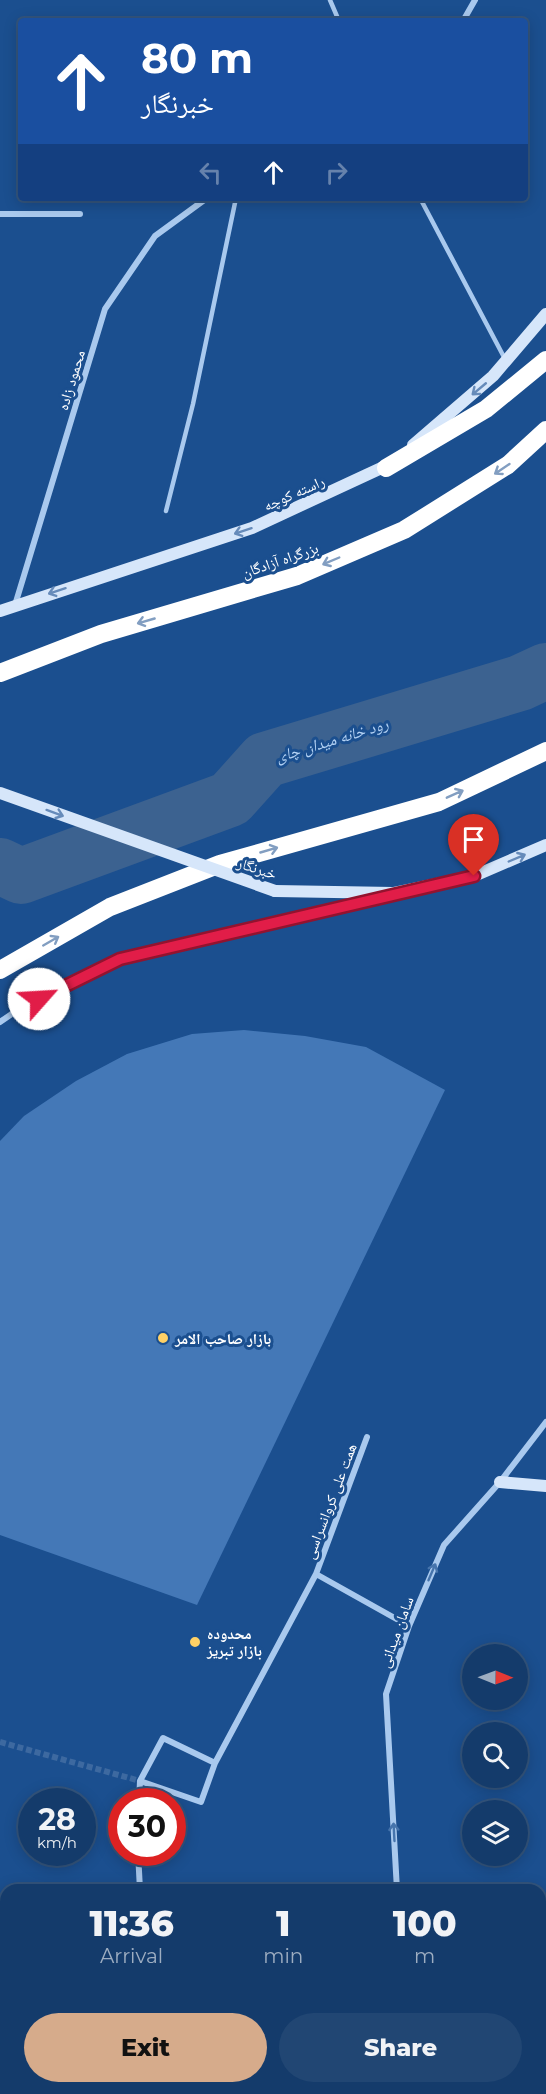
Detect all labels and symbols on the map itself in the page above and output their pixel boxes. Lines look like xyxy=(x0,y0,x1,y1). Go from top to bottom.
street label: محمود زاده xyxy=(53,347,89,412)
one-way arrow xyxy=(471,382,487,395)
one-way arrow xyxy=(494,463,511,475)
street label: راسته کوچه xyxy=(260,471,328,515)
one-way arrow xyxy=(234,527,253,538)
street label: بزرگراه آزادگان xyxy=(239,538,321,583)
one-way arrow xyxy=(323,556,341,568)
one-way arrow xyxy=(48,586,67,597)
one-way arrow xyxy=(137,616,156,627)
water label: رود خانه میدان چای xyxy=(273,714,391,767)
one-way arrow xyxy=(446,788,464,800)
one-way arrow xyxy=(45,808,64,819)
pin xyxy=(448,814,499,876)
one-way arrow xyxy=(259,844,278,855)
street label: خبرنگار xyxy=(234,852,280,883)
one-way arrow xyxy=(507,852,526,863)
one-way arrow xyxy=(42,935,59,947)
position arrow xyxy=(7,967,71,1031)
place label: بازار صاحب الامر xyxy=(174,1329,271,1348)
marker: بازار صاحب الامر xyxy=(156,1331,170,1345)
street label: همت علی کروانسراسی xyxy=(299,1441,362,1562)
one-way arrow xyxy=(427,1564,438,1582)
street label: سامان میدانی xyxy=(374,1594,419,1671)
place label: محدوده بازار تبریز xyxy=(206,1624,262,1660)
marker: محدوده بازار تبریز xyxy=(188,1635,202,1649)
north arrow xyxy=(462,1644,528,1710)
speed limit sign: 30 xyxy=(108,1788,186,1866)
one-way arrow xyxy=(388,1822,399,1842)

